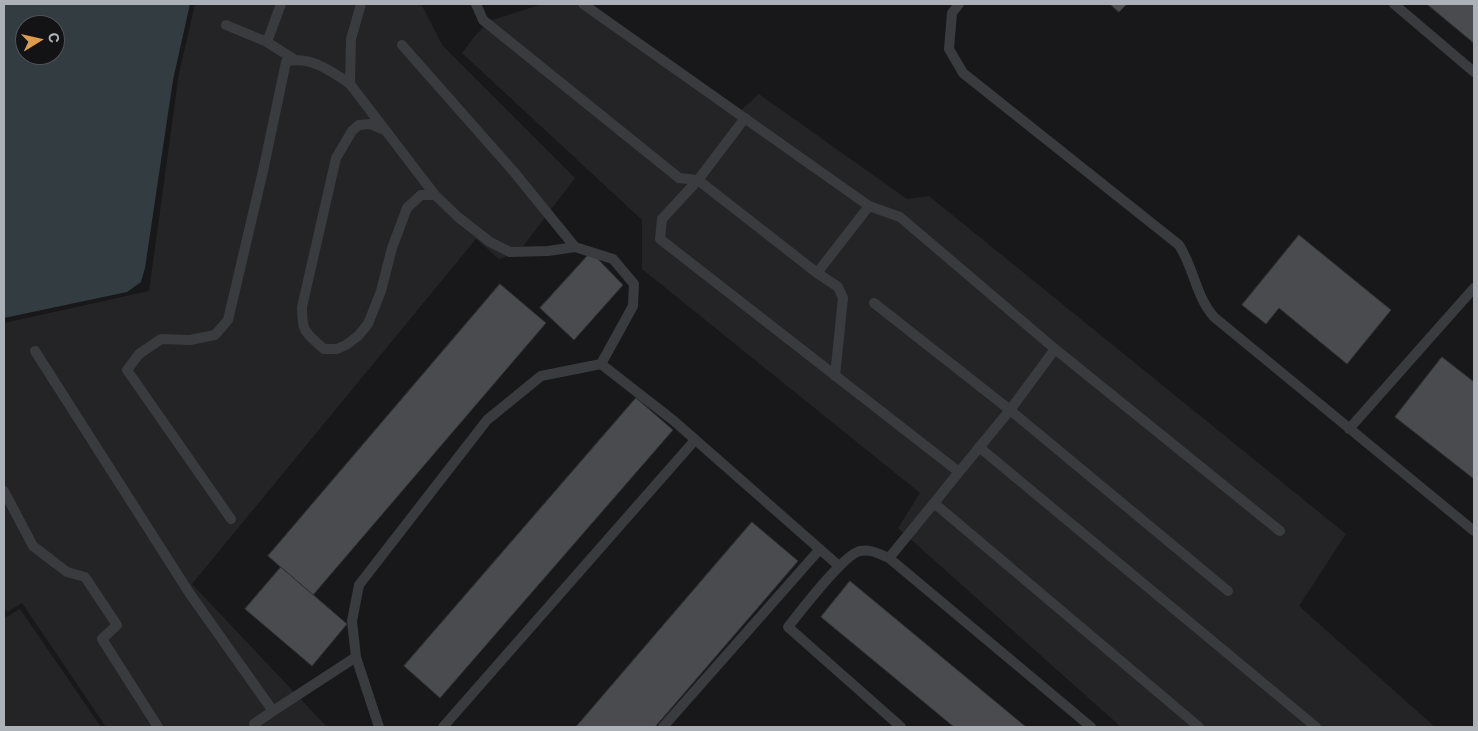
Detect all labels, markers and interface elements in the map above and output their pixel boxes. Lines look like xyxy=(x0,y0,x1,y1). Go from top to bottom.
north arrow xyxy=(15,15,65,65)
text: С xyxy=(45,31,64,44)

